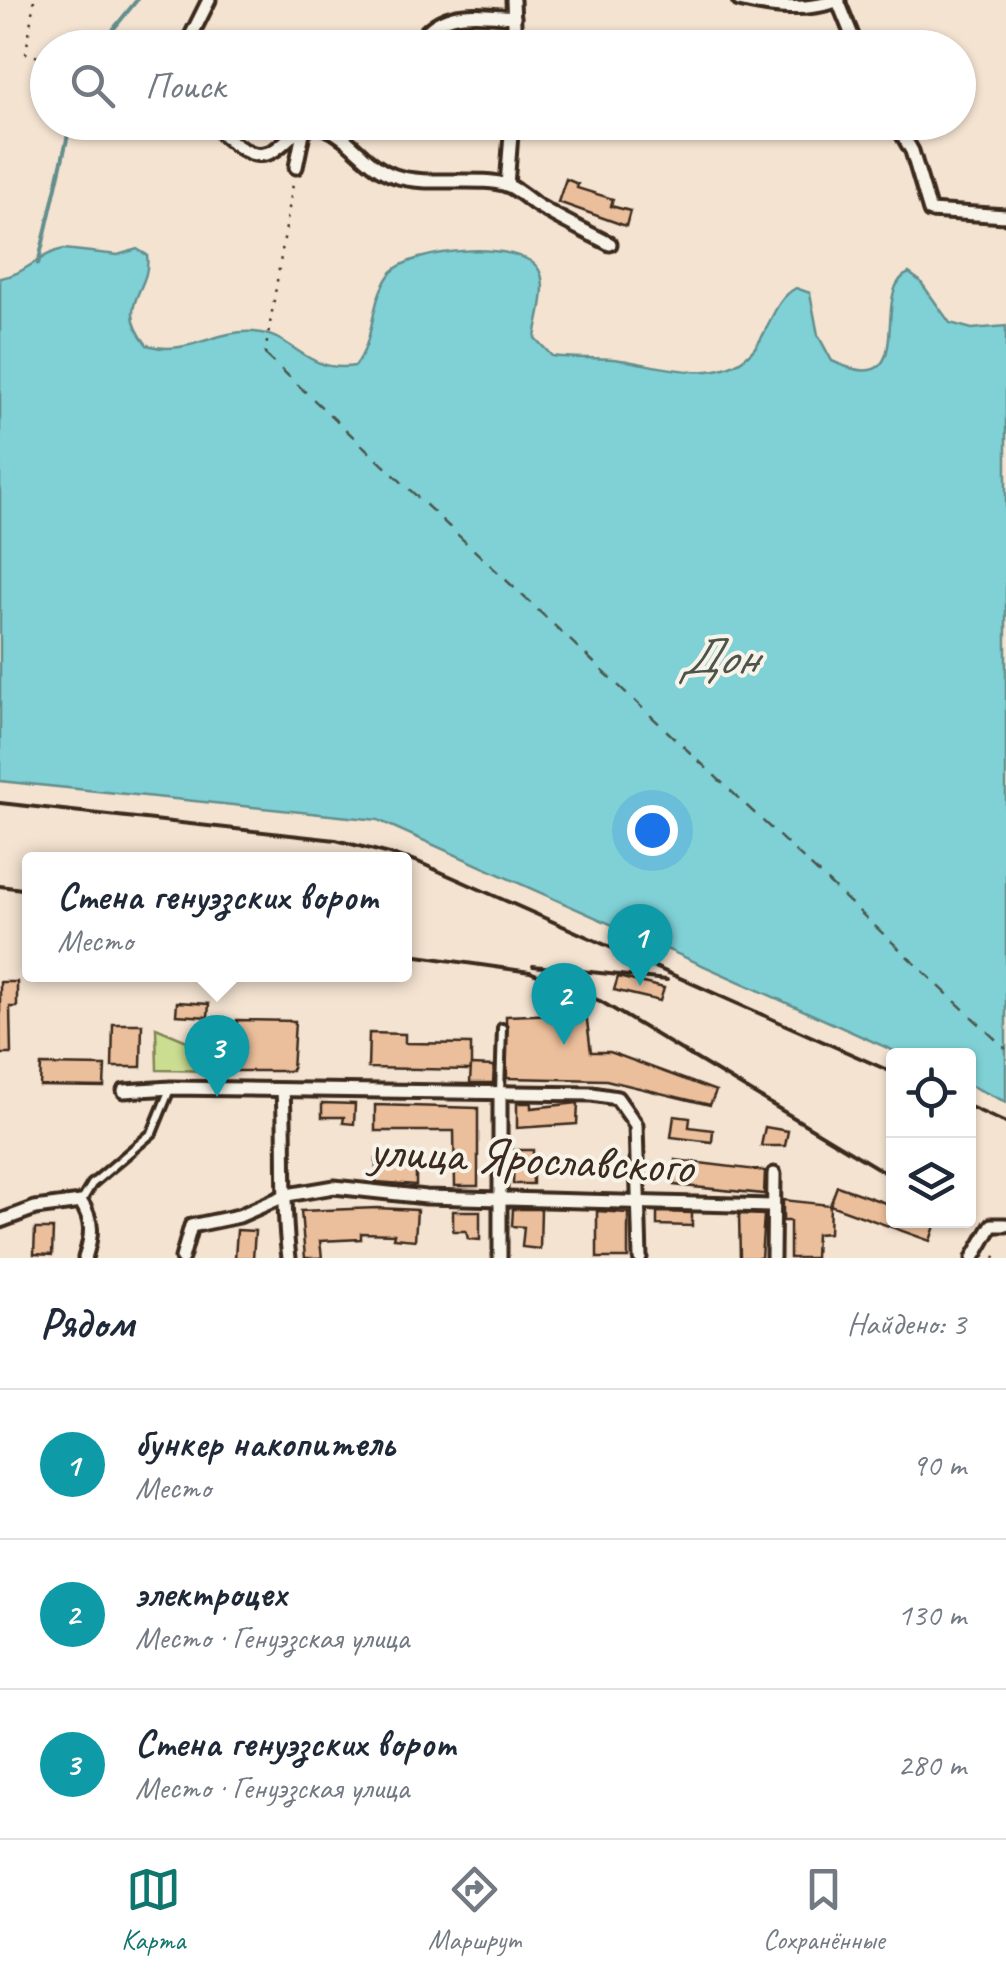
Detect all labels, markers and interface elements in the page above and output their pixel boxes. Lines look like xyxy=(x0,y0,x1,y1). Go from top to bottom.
search box xyxy=(30,30,976,140)
icon: search xyxy=(65,58,120,113)
text: Поиск xyxy=(145,62,225,109)
water label: Дон xyxy=(678,624,764,690)
your location xyxy=(627,805,678,856)
popup xyxy=(22,852,412,982)
text: Стена генуэзских ворот xyxy=(57,873,377,920)
pin: 1 xyxy=(608,904,672,986)
text: Место xyxy=(57,920,133,961)
pin: 2 xyxy=(532,962,596,1045)
pin: 3 xyxy=(184,1014,250,1097)
map controls xyxy=(886,1048,976,1228)
button: locate xyxy=(886,1048,976,1138)
street label: улица Ярославского xyxy=(364,1118,697,1198)
button: layers xyxy=(886,1138,976,1228)
text: Рядом xyxy=(40,1297,134,1350)
text: Найдено: 3 xyxy=(847,1303,966,1344)
text: бункер накопитель xyxy=(135,1420,395,1467)
text: 1 xyxy=(65,1444,80,1485)
text: 90 m xyxy=(912,1444,966,1485)
text: Место xyxy=(135,1467,211,1508)
text: электроцех xyxy=(135,1570,287,1617)
text: 2 xyxy=(65,1594,80,1635)
text: 130 m xyxy=(897,1594,966,1635)
text: Место · Генуэзская улица xyxy=(135,1617,409,1658)
text: Стена генуэзских ворот xyxy=(135,1720,455,1767)
text: 3 xyxy=(65,1744,80,1785)
text: 280 m xyxy=(897,1744,966,1785)
text: Место · Генуэзская улица xyxy=(135,1767,409,1808)
tab: Карта xyxy=(121,1862,185,1957)
tab: Маршрут xyxy=(428,1862,520,1957)
tab: Сохранённые xyxy=(763,1862,885,1957)

